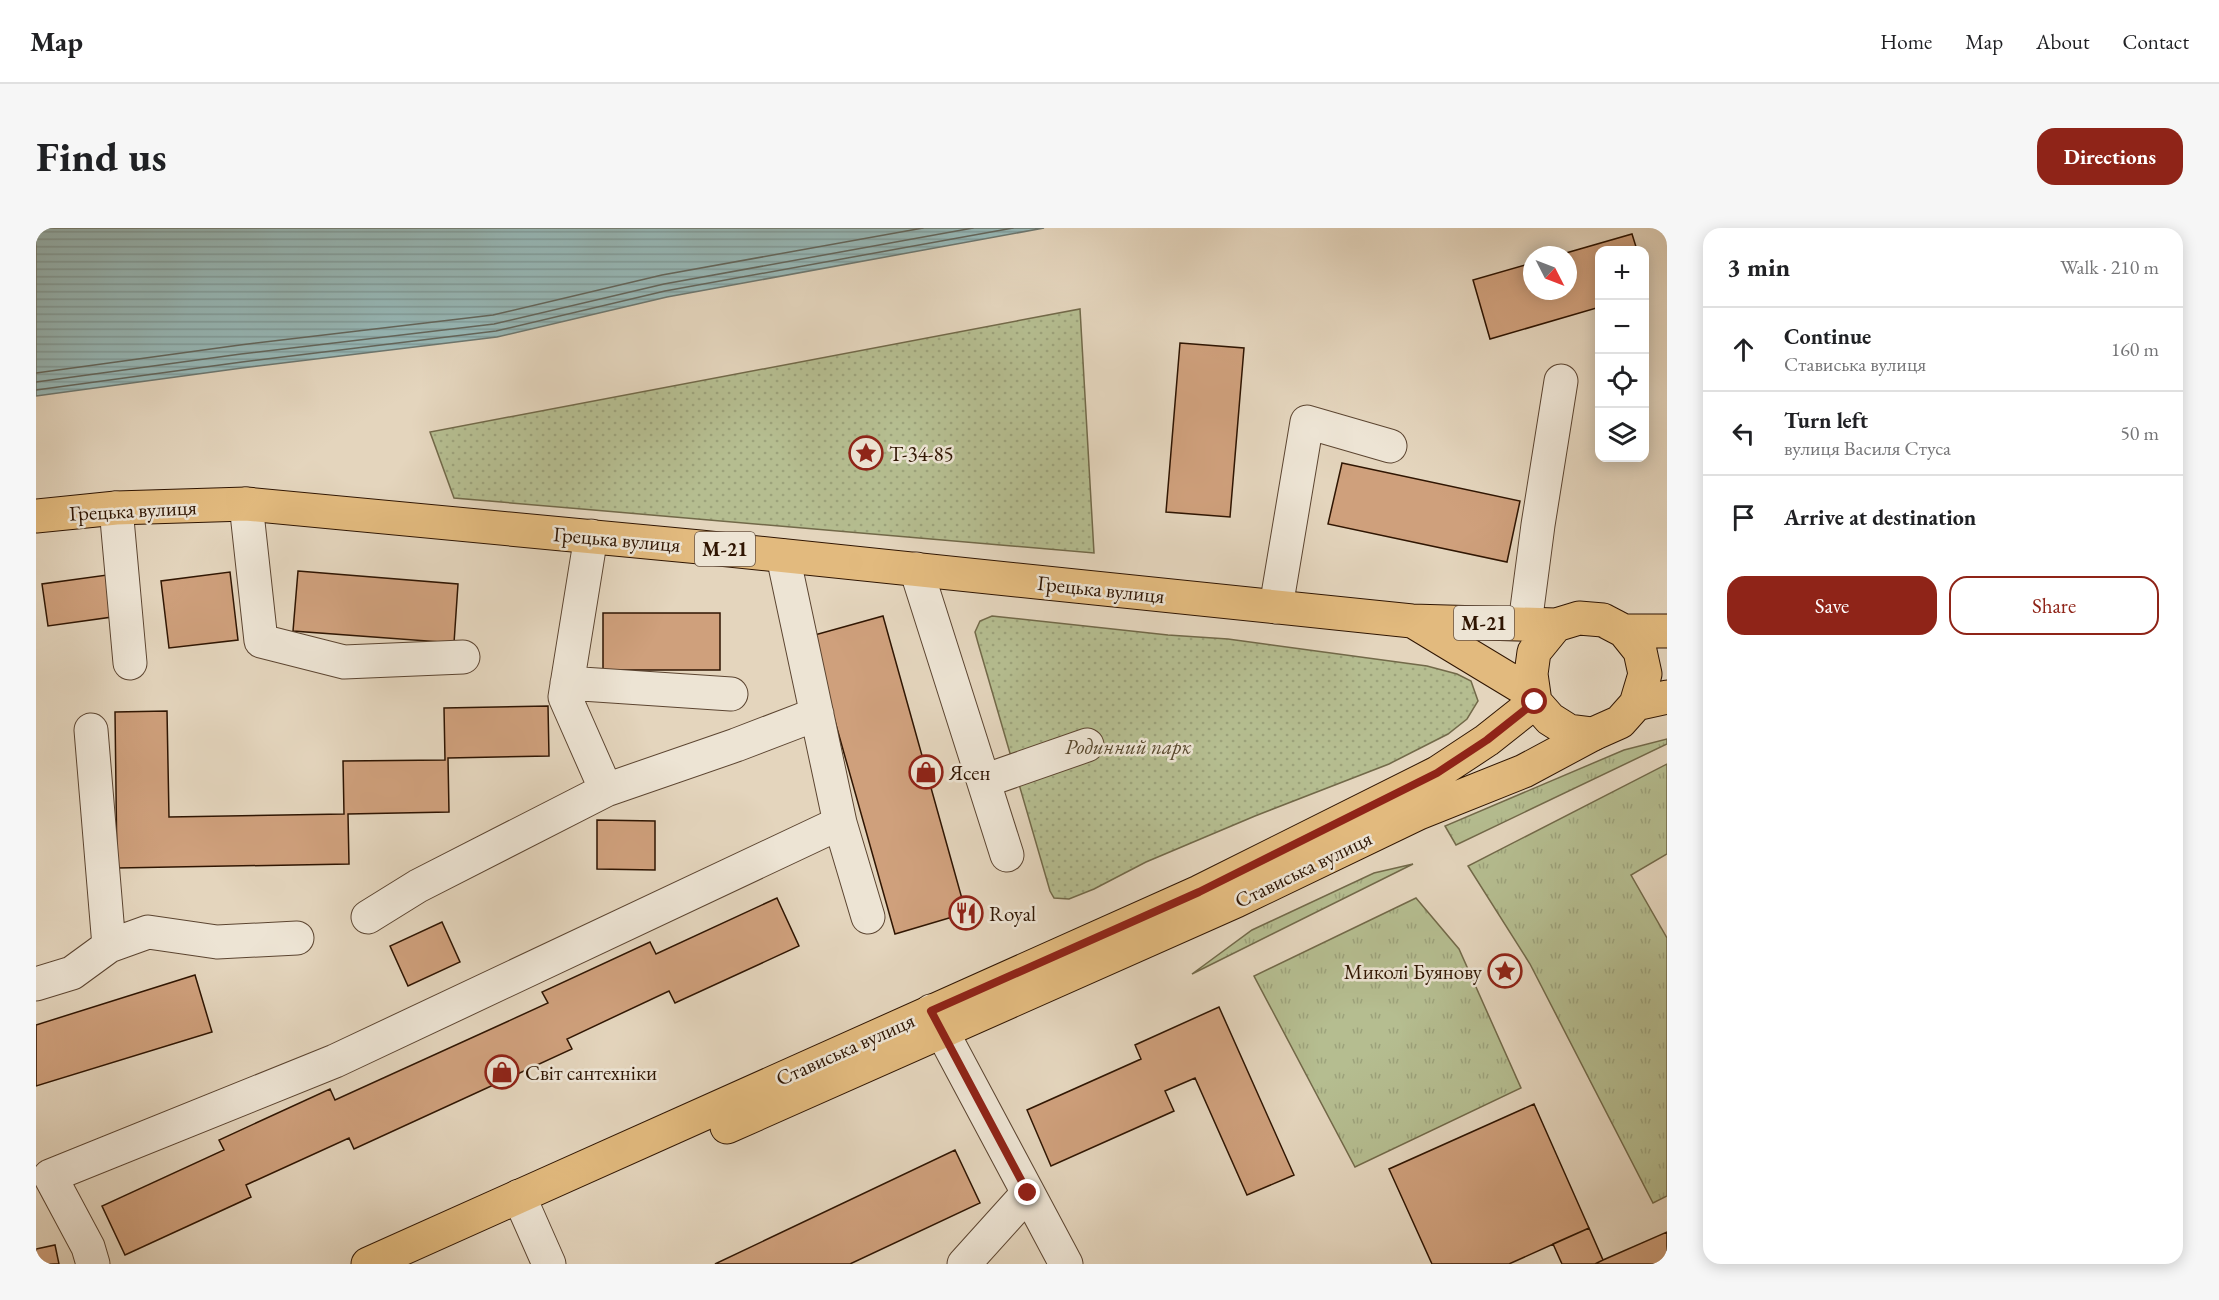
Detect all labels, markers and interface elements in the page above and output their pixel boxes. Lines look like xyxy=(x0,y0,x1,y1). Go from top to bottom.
text: Map xyxy=(30,23,83,59)
text: Home xyxy=(1880,28,1932,55)
text: Map xyxy=(1965,28,2003,55)
text: About xyxy=(2036,28,2089,55)
text: Contact xyxy=(2122,28,2189,55)
button: Directions xyxy=(2037,128,2183,185)
text: Find us xyxy=(36,129,167,184)
north arrow xyxy=(1523,246,1577,300)
map controls xyxy=(1595,246,1649,462)
button: + xyxy=(1595,246,1649,300)
text: 3 min xyxy=(1727,250,1790,284)
text: Walk · 210 m xyxy=(2060,254,2159,280)
button: − xyxy=(1595,300,1649,354)
text: Continue xyxy=(1784,322,1871,351)
icon: ahead xyxy=(1727,333,1760,366)
text: 160 m xyxy=(2111,336,2159,362)
text: Стависька вулиця xyxy=(1784,351,1926,377)
button: locate xyxy=(1595,354,1649,408)
text: Turn left xyxy=(1784,406,1868,435)
button: layers xyxy=(1595,408,1649,462)
icon: left xyxy=(1727,417,1760,450)
text: 50 m xyxy=(2120,420,2159,446)
place icon: Т-34-85 xyxy=(848,435,884,471)
text: вулиця Василя Стуса xyxy=(1784,435,1951,461)
place label: Т-34-85 xyxy=(889,440,954,467)
street label: Грецька вулиця xyxy=(69,493,197,527)
icon: arrive xyxy=(1727,501,1760,534)
text: Arrive at destination xyxy=(1784,503,1976,532)
street label: Грецька вулиця xyxy=(552,520,682,558)
road number: М-21 xyxy=(695,532,755,566)
street label: Грецька вулиця xyxy=(1036,569,1166,609)
button: Save xyxy=(1727,576,1937,635)
button: Share xyxy=(1949,576,2159,635)
road number: М-21 xyxy=(1454,606,1514,640)
route start xyxy=(1521,688,1547,714)
park label: Родинний парк xyxy=(1065,733,1192,760)
shop icon: Ясен xyxy=(908,754,944,790)
place label: Ясен xyxy=(948,759,990,786)
street label: Стависька вулиця xyxy=(1230,824,1376,914)
restaurant icon: Royal xyxy=(948,895,984,931)
place label: Royal xyxy=(989,900,1036,927)
place icon: Миколі Буянову xyxy=(1487,953,1523,989)
place label: Миколі Буянову xyxy=(1344,958,1483,985)
street label: Стависька вулиця xyxy=(771,1006,919,1092)
shop icon: Світ сантехніки xyxy=(484,1054,520,1090)
place label: Світ сантехніки xyxy=(525,1059,657,1086)
route end xyxy=(1014,1179,1040,1205)

